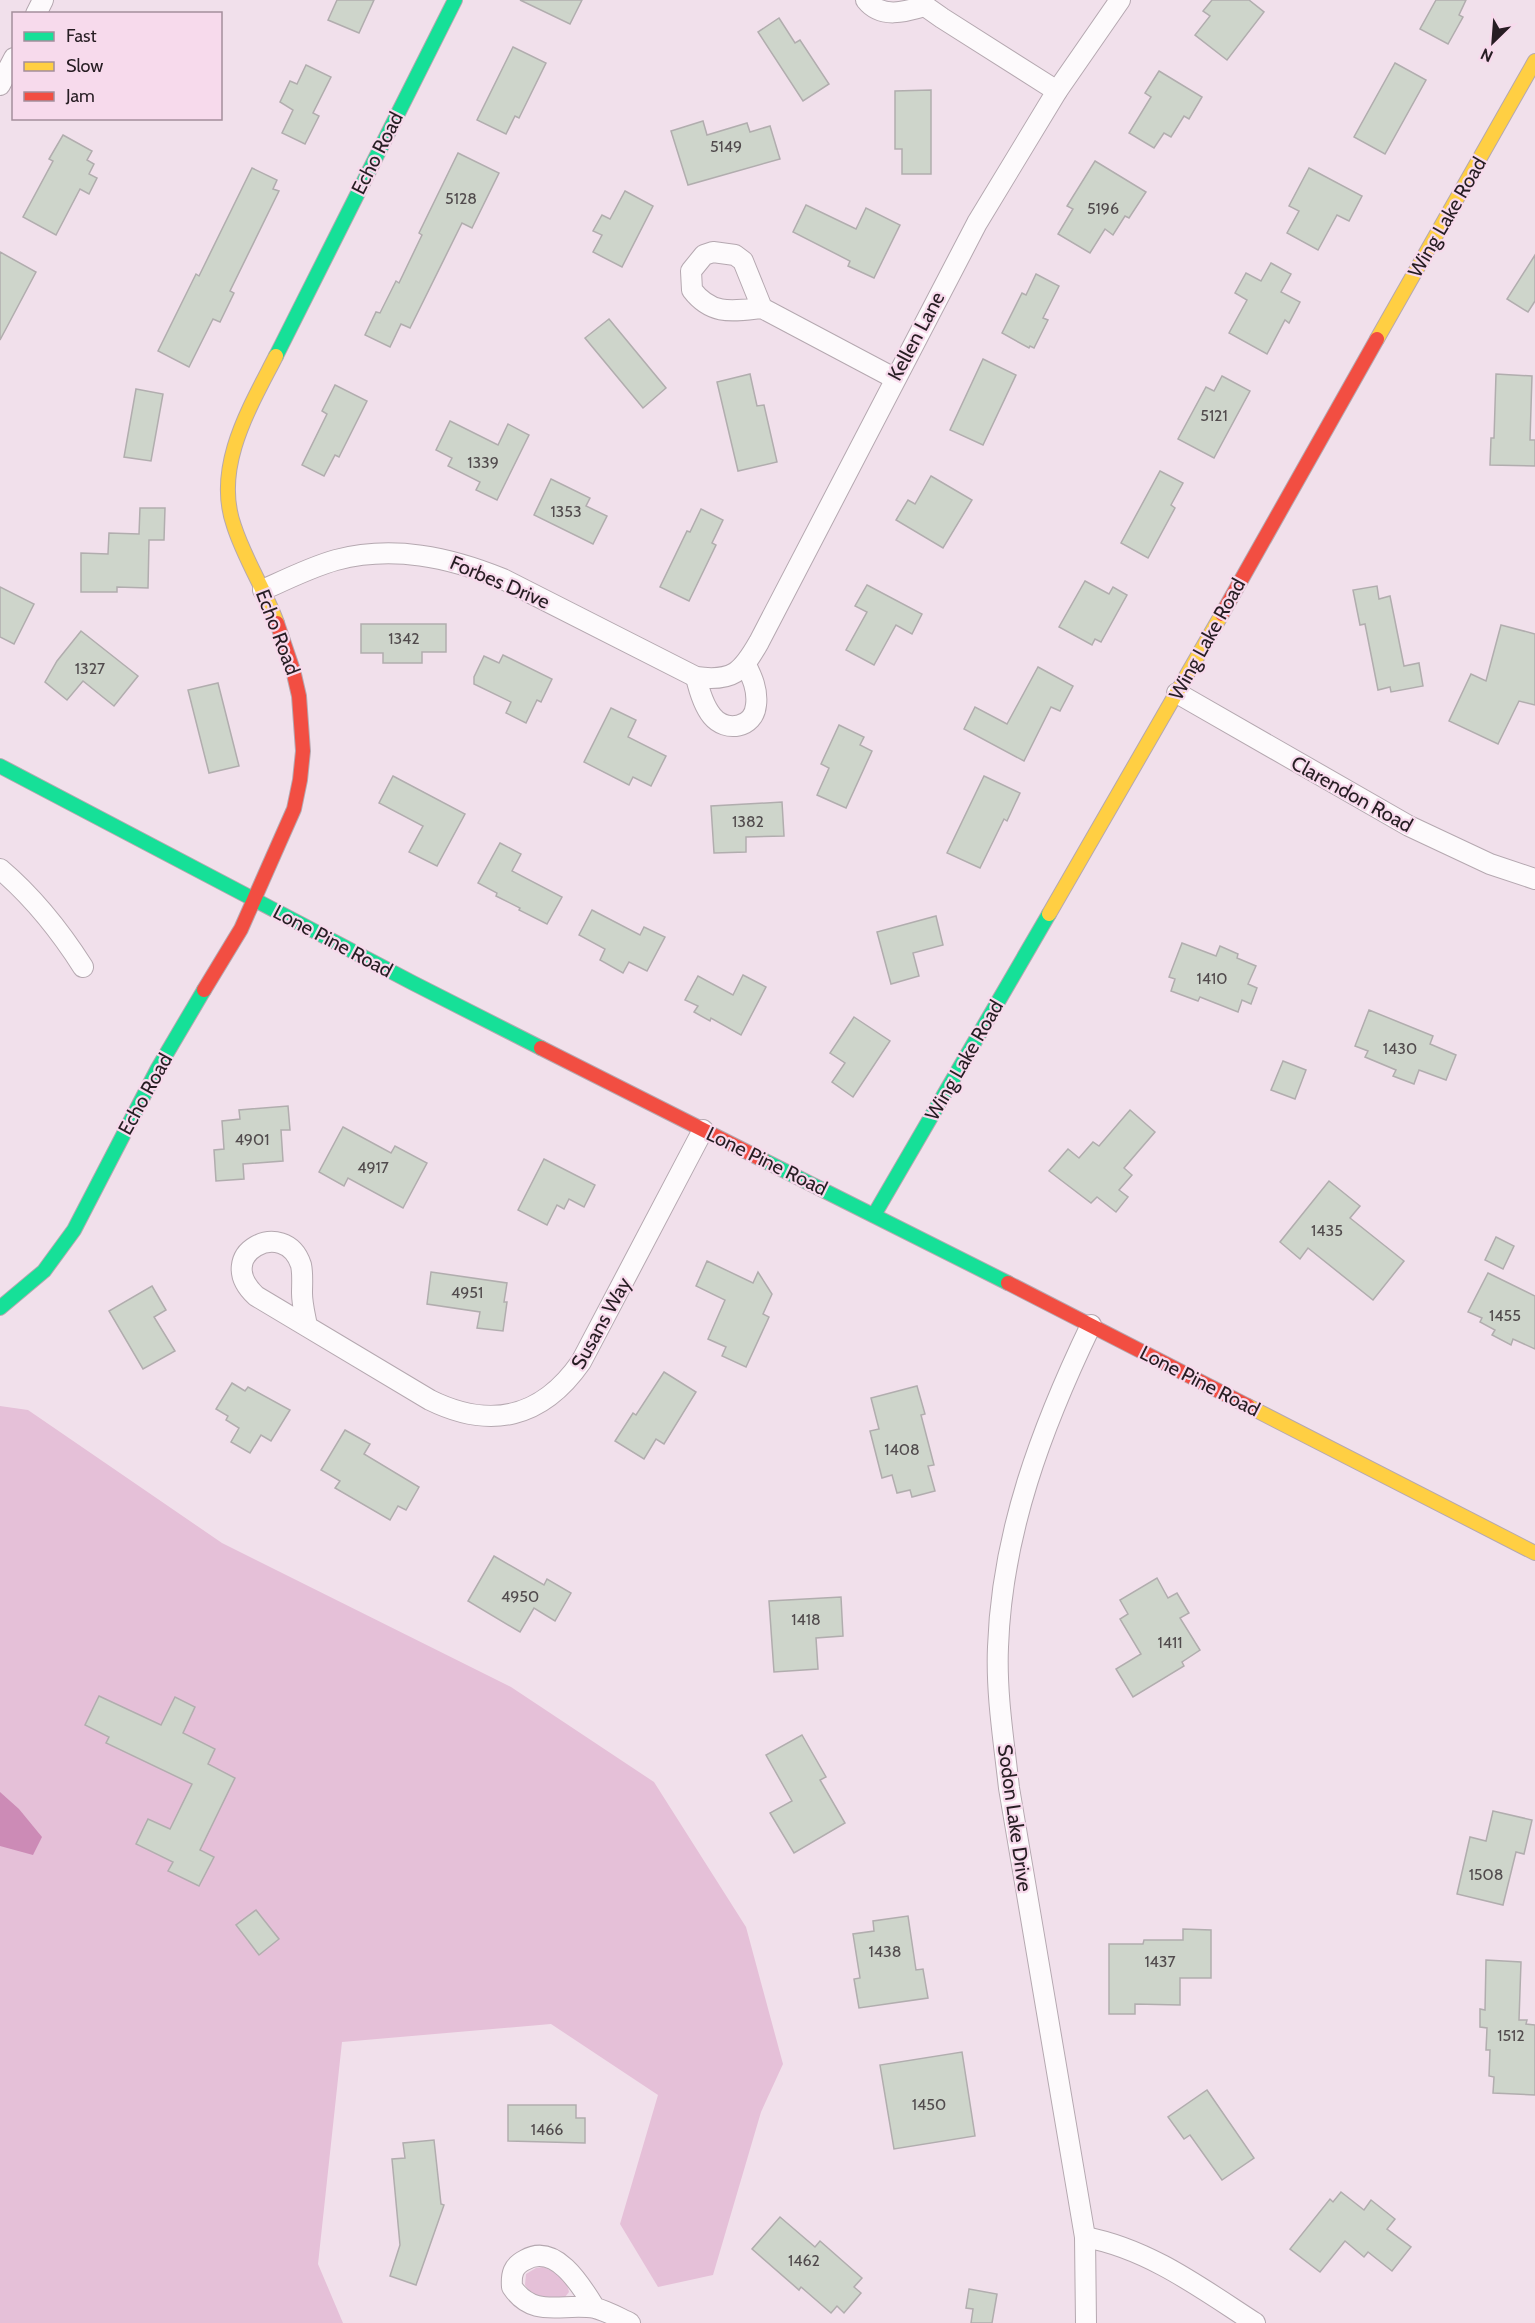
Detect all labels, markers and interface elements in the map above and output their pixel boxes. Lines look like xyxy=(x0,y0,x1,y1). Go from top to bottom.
legend xyxy=(12,12,222,120)
north arrow xyxy=(1463,12,1523,72)
text: Fast xyxy=(66,25,97,47)
text: N xyxy=(1478,44,1496,66)
text: Slow xyxy=(66,55,103,77)
text: Jam xyxy=(65,85,95,107)
street label: Echo Road xyxy=(346,108,408,198)
house number: 5149 xyxy=(710,137,742,156)
street label: Wing Lake Road xyxy=(1403,153,1491,281)
house number: 5128 xyxy=(445,189,477,208)
house number: 5196 xyxy=(1087,199,1119,218)
street label: Kellen Lane xyxy=(883,287,949,385)
house number: 5121 xyxy=(1200,406,1228,425)
house number: 1339 xyxy=(467,453,499,472)
house number: 1353 xyxy=(550,502,582,521)
street label: Forbes Drive xyxy=(447,550,553,614)
street label: Wing Lake Road xyxy=(1164,574,1250,704)
street label: Echo Road xyxy=(251,586,305,678)
house number: 1342 xyxy=(388,629,420,648)
house number: 1327 xyxy=(75,659,105,678)
street label: Clarendon Road xyxy=(1287,751,1417,837)
house number: 1382 xyxy=(732,812,764,831)
street label: Lone Pine Road xyxy=(269,900,397,982)
house number: 1410 xyxy=(1197,969,1227,988)
street label: Wing Lake Road xyxy=(920,996,1008,1124)
house number: 1430 xyxy=(1383,1039,1417,1058)
street label: Echo Road xyxy=(113,1049,177,1139)
street label: Lone Pine Road xyxy=(703,1121,831,1201)
house number: 4901 xyxy=(235,1130,269,1149)
house number: 4917 xyxy=(357,1158,389,1177)
house number: 1435 xyxy=(1311,1221,1343,1240)
street label: Susans Way xyxy=(566,1273,636,1373)
house number: 4951 xyxy=(451,1283,483,1302)
house number: 1455 xyxy=(1489,1306,1521,1325)
street label: Lone Pine Road xyxy=(1136,1340,1264,1422)
house number: 1408 xyxy=(884,1440,920,1459)
house number: 4950 xyxy=(501,1587,539,1606)
house number: 1418 xyxy=(791,1610,821,1629)
house number: 1411 xyxy=(1158,1633,1182,1652)
street label: Sodon Lake Drive xyxy=(993,1743,1037,1893)
house number: 1508 xyxy=(1469,1865,1503,1884)
house number: 1438 xyxy=(869,1942,901,1961)
house number: 1437 xyxy=(1144,1952,1176,1971)
house number: 1512 xyxy=(1497,2026,1525,2045)
house number: 1450 xyxy=(912,2095,946,2114)
house number: 1466 xyxy=(531,2120,563,2139)
house number: 1462 xyxy=(788,2251,820,2270)

